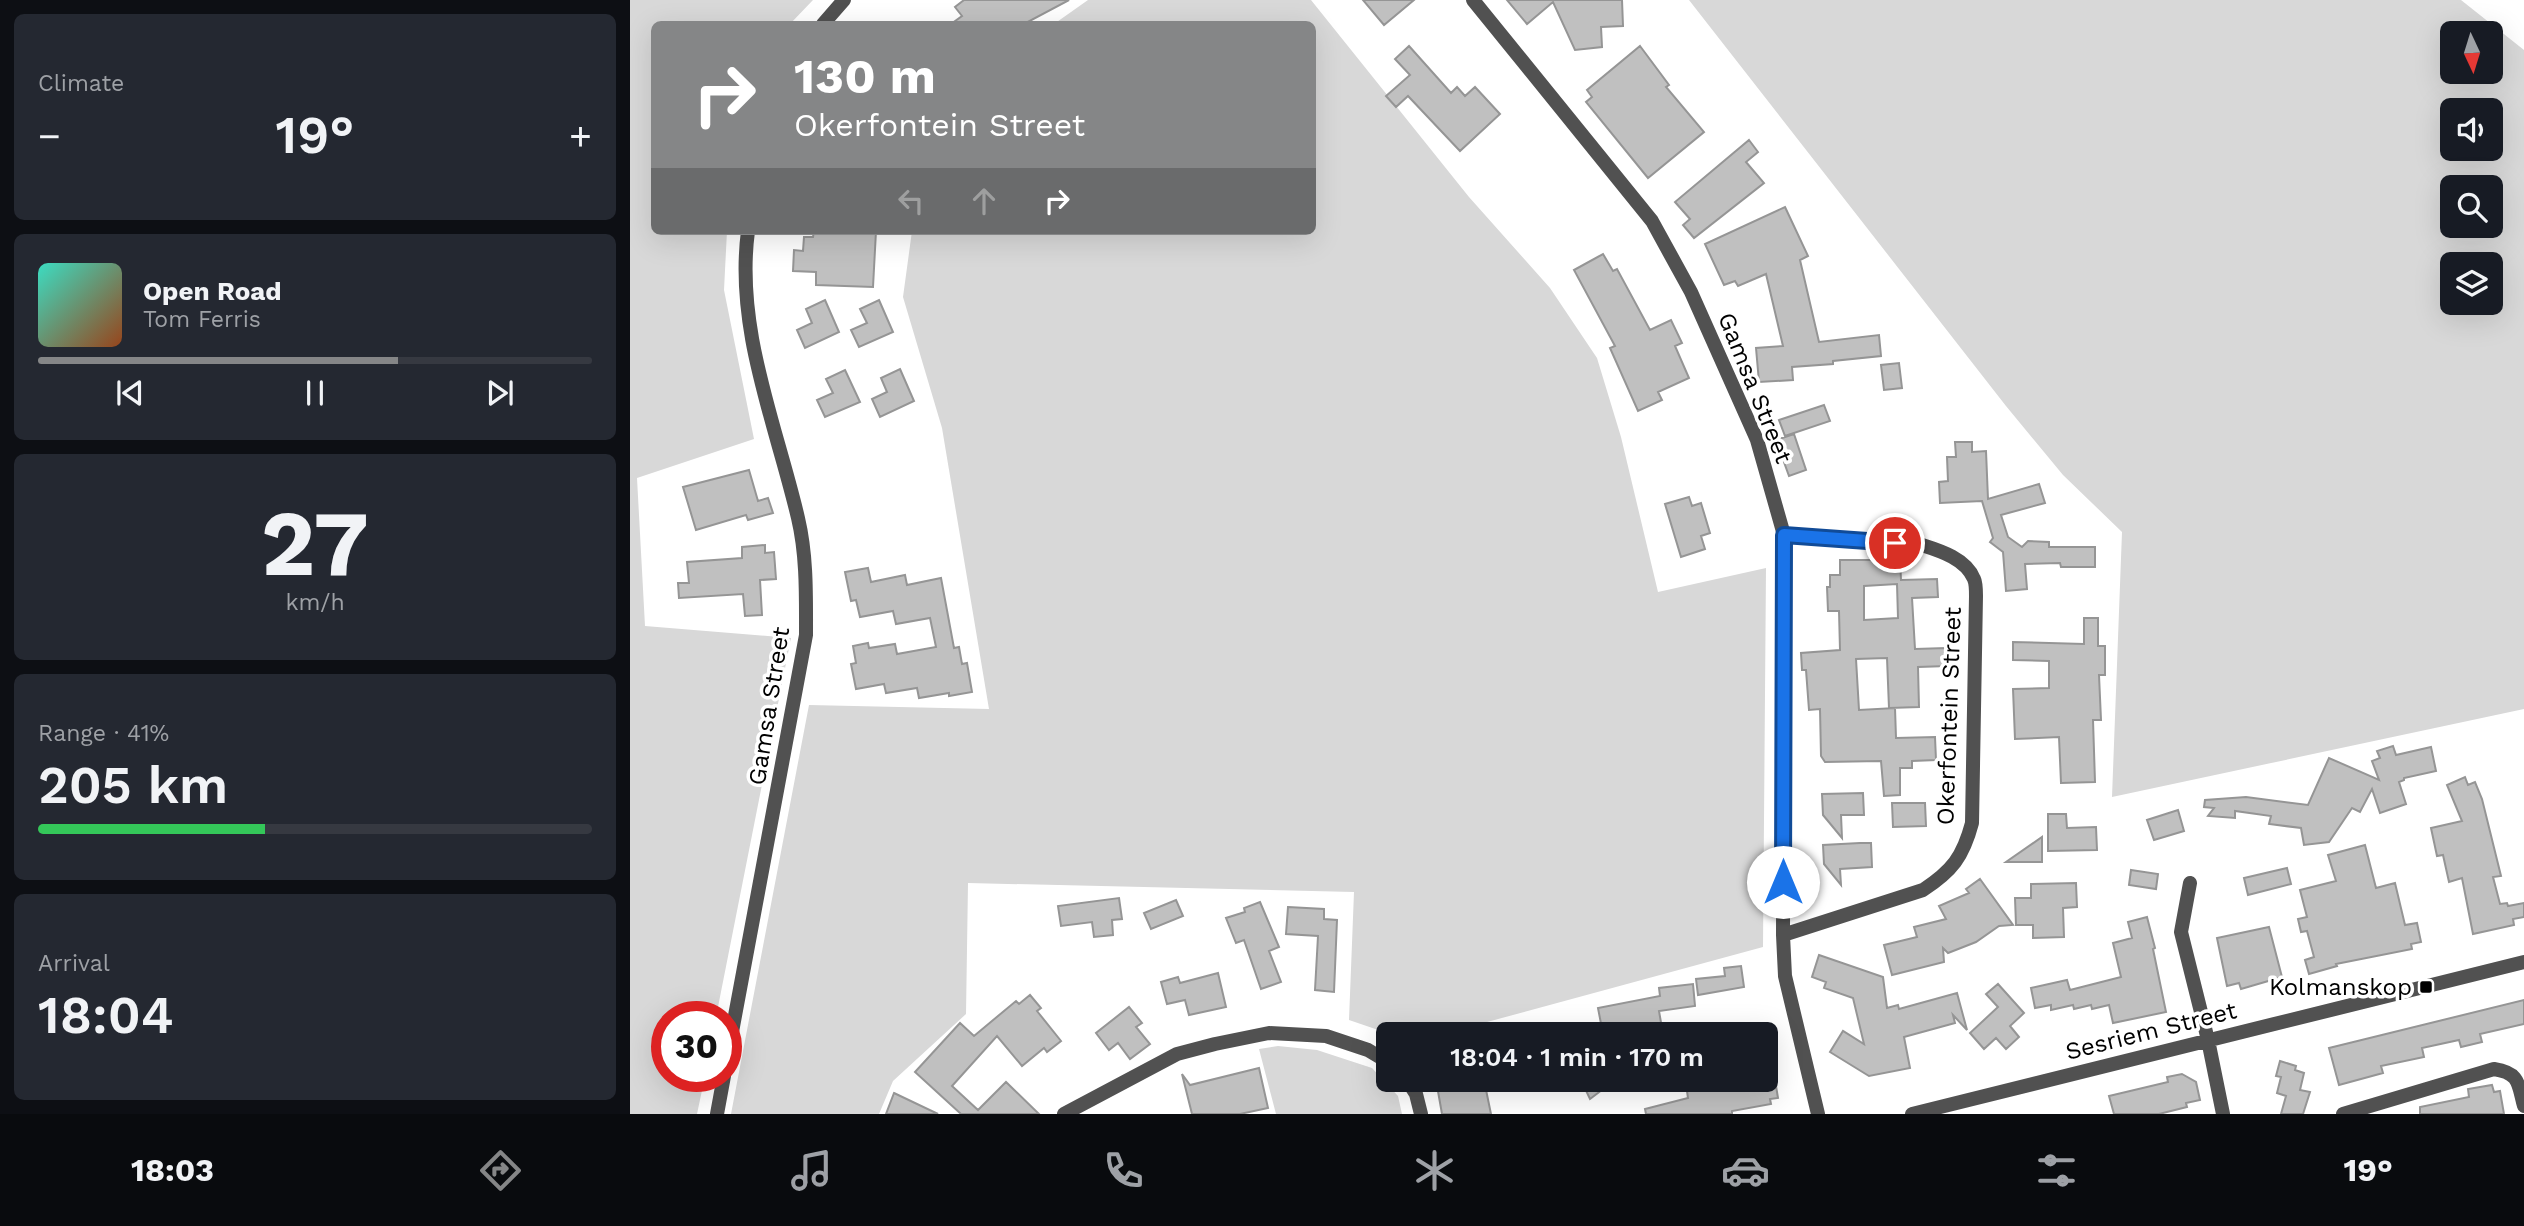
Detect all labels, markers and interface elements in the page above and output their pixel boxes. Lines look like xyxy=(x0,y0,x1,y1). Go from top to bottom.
north arrow xyxy=(2440,21,2502,84)
map controls xyxy=(2440,21,2503,315)
text: 130 m xyxy=(794,47,936,105)
icon: right xyxy=(679,49,770,140)
text: Climate xyxy=(38,70,124,97)
button: sound xyxy=(2440,98,2503,161)
text: 19° xyxy=(276,105,354,166)
text: Okerfontein Street xyxy=(794,106,1085,144)
text: − xyxy=(38,114,61,158)
text: + xyxy=(569,114,592,158)
button: search xyxy=(2440,175,2503,238)
icon: left xyxy=(892,182,930,220)
icon: ahead xyxy=(965,182,1003,220)
icon: right xyxy=(1038,182,1076,220)
button: layers xyxy=(2440,252,2503,315)
text: Open Road xyxy=(143,276,281,306)
text: Tom Ferris xyxy=(143,306,261,333)
street label: Gamsa Street xyxy=(1712,309,1798,467)
icon: previous xyxy=(111,374,149,412)
icon: pause xyxy=(296,374,334,412)
icon: next xyxy=(481,374,519,412)
text: 27 xyxy=(261,490,369,597)
pin xyxy=(1865,513,1925,573)
icon: arrive xyxy=(1876,524,1914,562)
text: km/h xyxy=(285,589,345,616)
street label: Okerfontein Street xyxy=(1931,606,1967,826)
street label: Gamsa Street xyxy=(743,625,795,787)
text: Range · 41% xyxy=(38,720,169,747)
text: 205 km xyxy=(38,755,228,816)
position arrow xyxy=(1746,845,1820,919)
text: Arrival xyxy=(38,950,110,977)
place label: Kolmanskop xyxy=(2269,973,2412,1001)
marker: Kolmanskop xyxy=(2418,979,2434,995)
text: 18:04 xyxy=(38,985,174,1046)
street label: Sesriem Street xyxy=(2063,996,2239,1066)
speed limit sign: 30 xyxy=(651,1001,742,1092)
text: 18:04 · 1 min · 170 m xyxy=(1450,1042,1704,1072)
icon: directions xyxy=(476,1146,525,1195)
icon: music xyxy=(787,1146,836,1195)
icon: phone xyxy=(1099,1146,1148,1195)
icon: climate xyxy=(1410,1146,1459,1195)
icon: car xyxy=(1721,1146,1770,1195)
icon: filters xyxy=(2032,1146,2081,1195)
text: 18:03 xyxy=(131,1151,214,1189)
text: 19° xyxy=(2344,1151,2393,1189)

